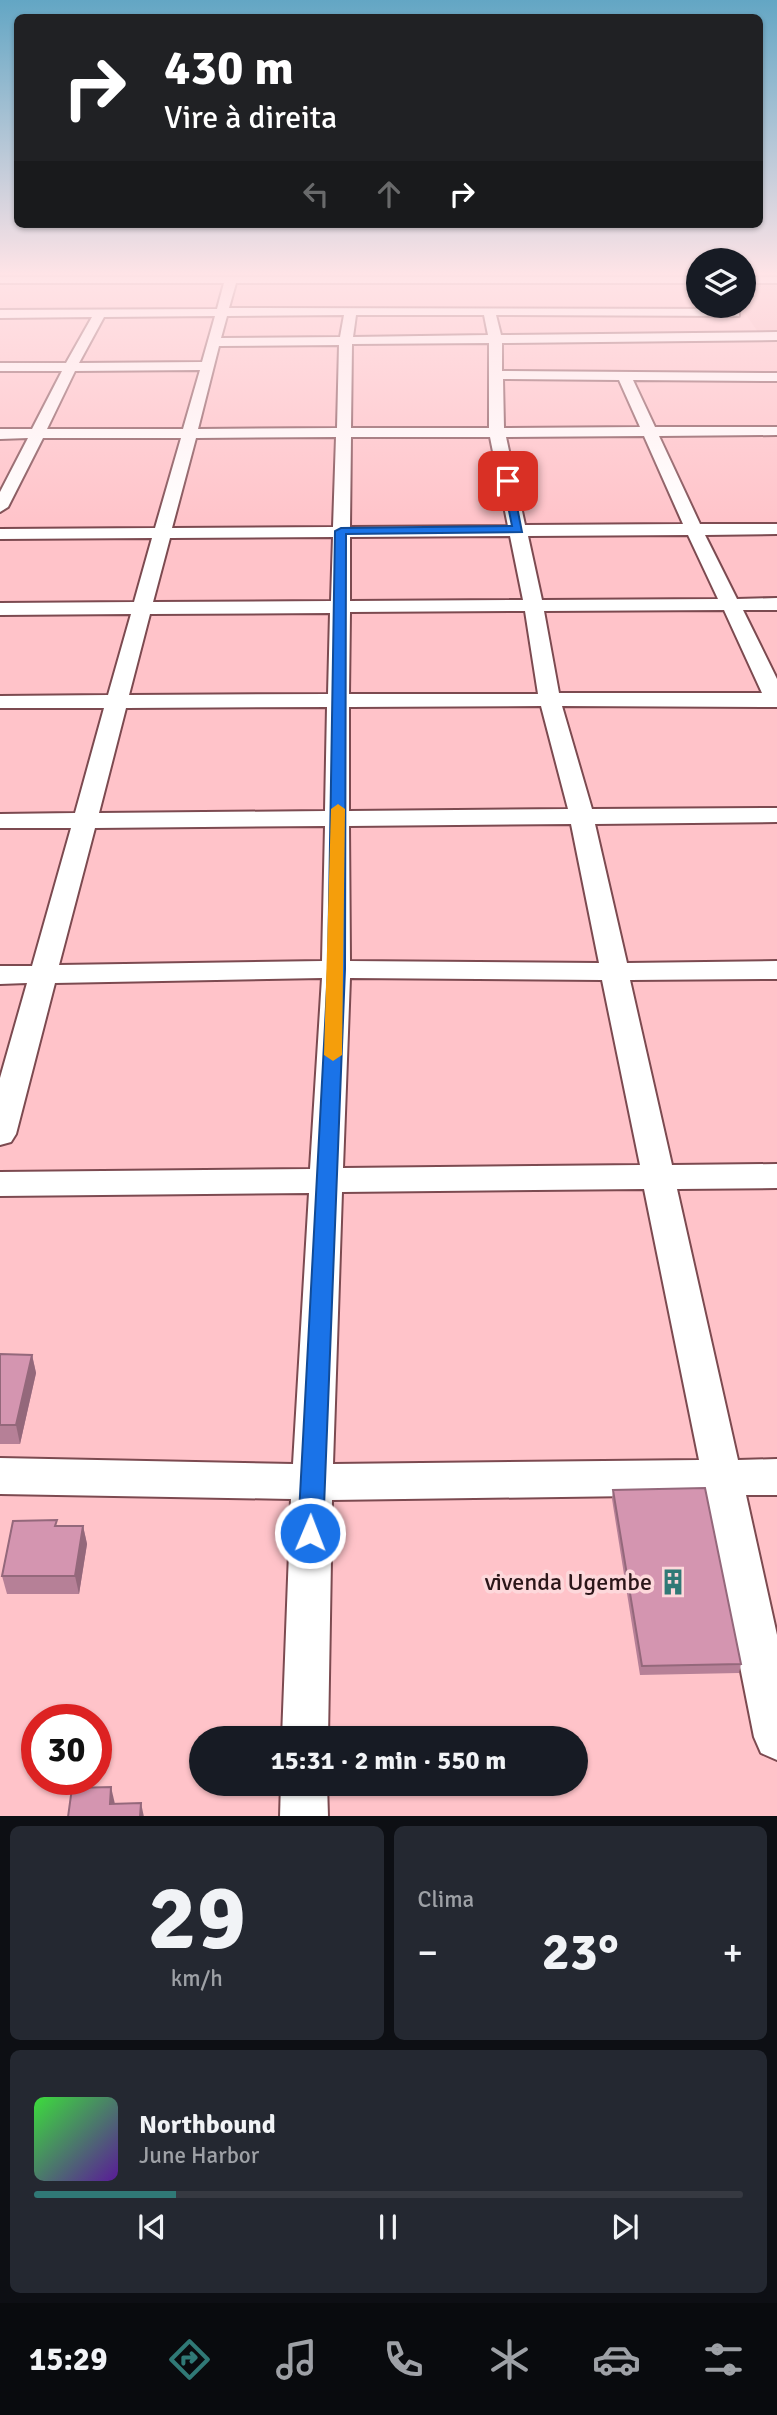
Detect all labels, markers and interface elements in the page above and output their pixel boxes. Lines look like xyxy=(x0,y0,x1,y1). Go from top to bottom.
text: 430 m xyxy=(164,38,294,98)
icon: right xyxy=(49,42,140,133)
text: Vire à direita xyxy=(164,98,337,137)
icon: left xyxy=(297,175,335,213)
icon: ahead xyxy=(370,175,408,213)
icon: right xyxy=(443,175,481,213)
map controls xyxy=(686,248,756,318)
button: layers xyxy=(686,248,756,318)
pin xyxy=(478,451,538,511)
icon: arrive xyxy=(489,462,527,500)
position arrow xyxy=(273,1496,347,1570)
place label: vivenda Ugembe xyxy=(485,1567,652,1597)
building icon: vivenda Ugembe xyxy=(658,1567,688,1597)
speed limit sign: 30 xyxy=(21,1704,112,1795)
text: 15:31 · 2 min · 550 m xyxy=(271,1745,506,1777)
text: 29 xyxy=(148,1862,246,1975)
text: Clima xyxy=(418,1885,474,1914)
text: 23° xyxy=(542,1920,619,1984)
text: − xyxy=(418,1929,438,1976)
text: + xyxy=(722,1929,743,1976)
text: km/h xyxy=(171,1964,223,1993)
text: Northbound xyxy=(139,2109,276,2141)
text: June Harbor xyxy=(139,2141,259,2170)
icon: previous xyxy=(133,2208,171,2246)
icon: pause xyxy=(369,2208,407,2246)
icon: next xyxy=(606,2208,644,2246)
icon: directions xyxy=(165,2335,214,2384)
icon: music xyxy=(272,2335,321,2384)
icon: phone xyxy=(379,2335,428,2384)
icon: climate xyxy=(485,2335,534,2384)
icon: car xyxy=(592,2335,641,2384)
icon: filters xyxy=(699,2335,748,2384)
text: 15:29 xyxy=(29,2340,107,2379)

